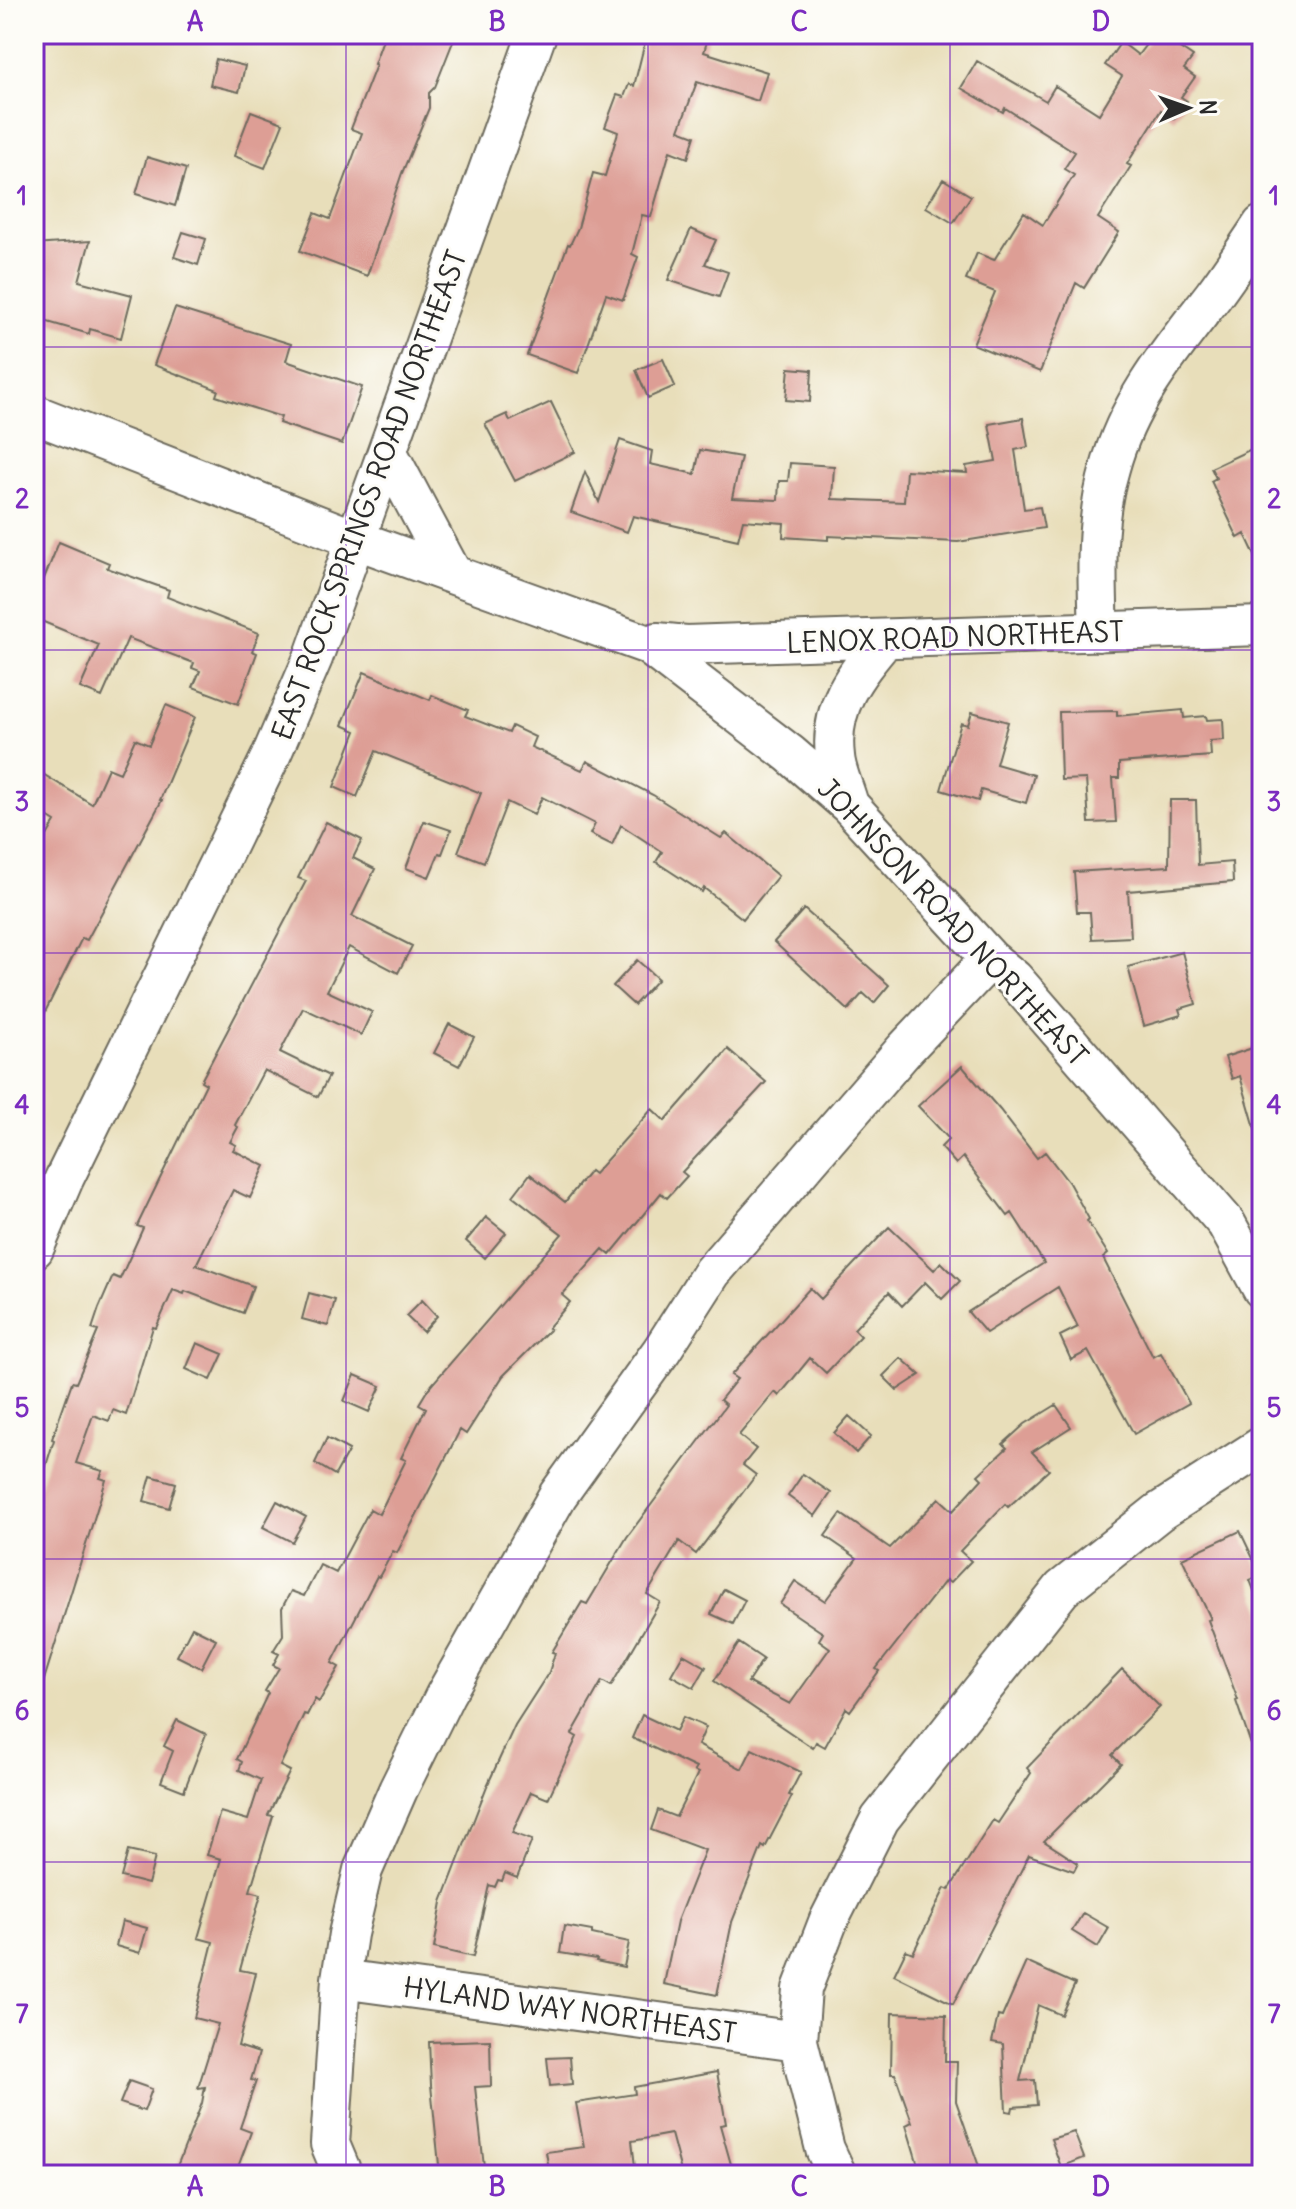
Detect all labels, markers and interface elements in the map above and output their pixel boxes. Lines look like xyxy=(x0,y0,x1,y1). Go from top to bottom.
text: A xyxy=(187,5,204,38)
text: B xyxy=(488,5,506,38)
text: C xyxy=(790,5,808,38)
text: D xyxy=(1092,5,1110,38)
north arrow xyxy=(1148,68,1228,148)
text: N xyxy=(1194,99,1222,115)
text: 1 xyxy=(17,179,27,212)
text: 1 xyxy=(1269,179,1279,212)
street label: EAST ROCK SPRINGS ROAD NORTHEAST xyxy=(263,245,475,745)
text: 2 xyxy=(15,482,29,515)
text: 2 xyxy=(1267,482,1281,515)
street label: LENOX ROAD NORTHEAST xyxy=(786,613,1124,661)
street label: JOHNSON ROAD NORTHEAST xyxy=(810,771,1096,1073)
text: 3 xyxy=(15,785,29,818)
text: 3 xyxy=(1267,785,1281,818)
text: 4 xyxy=(14,1088,30,1121)
text: 4 xyxy=(1266,1088,1282,1121)
text: 5 xyxy=(15,1391,30,1424)
text: 5 xyxy=(1267,1391,1282,1424)
text: 6 xyxy=(14,1694,30,1727)
text: 6 xyxy=(1266,1694,1282,1727)
street label: HYLAND WAY NORTHEAST xyxy=(401,1969,739,2051)
text: 7 xyxy=(16,1997,29,2030)
text: 7 xyxy=(1268,1997,1281,2030)
text: A xyxy=(187,2170,204,2203)
text: B xyxy=(488,2170,506,2203)
text: C xyxy=(790,2170,808,2203)
text: D xyxy=(1092,2170,1110,2203)

